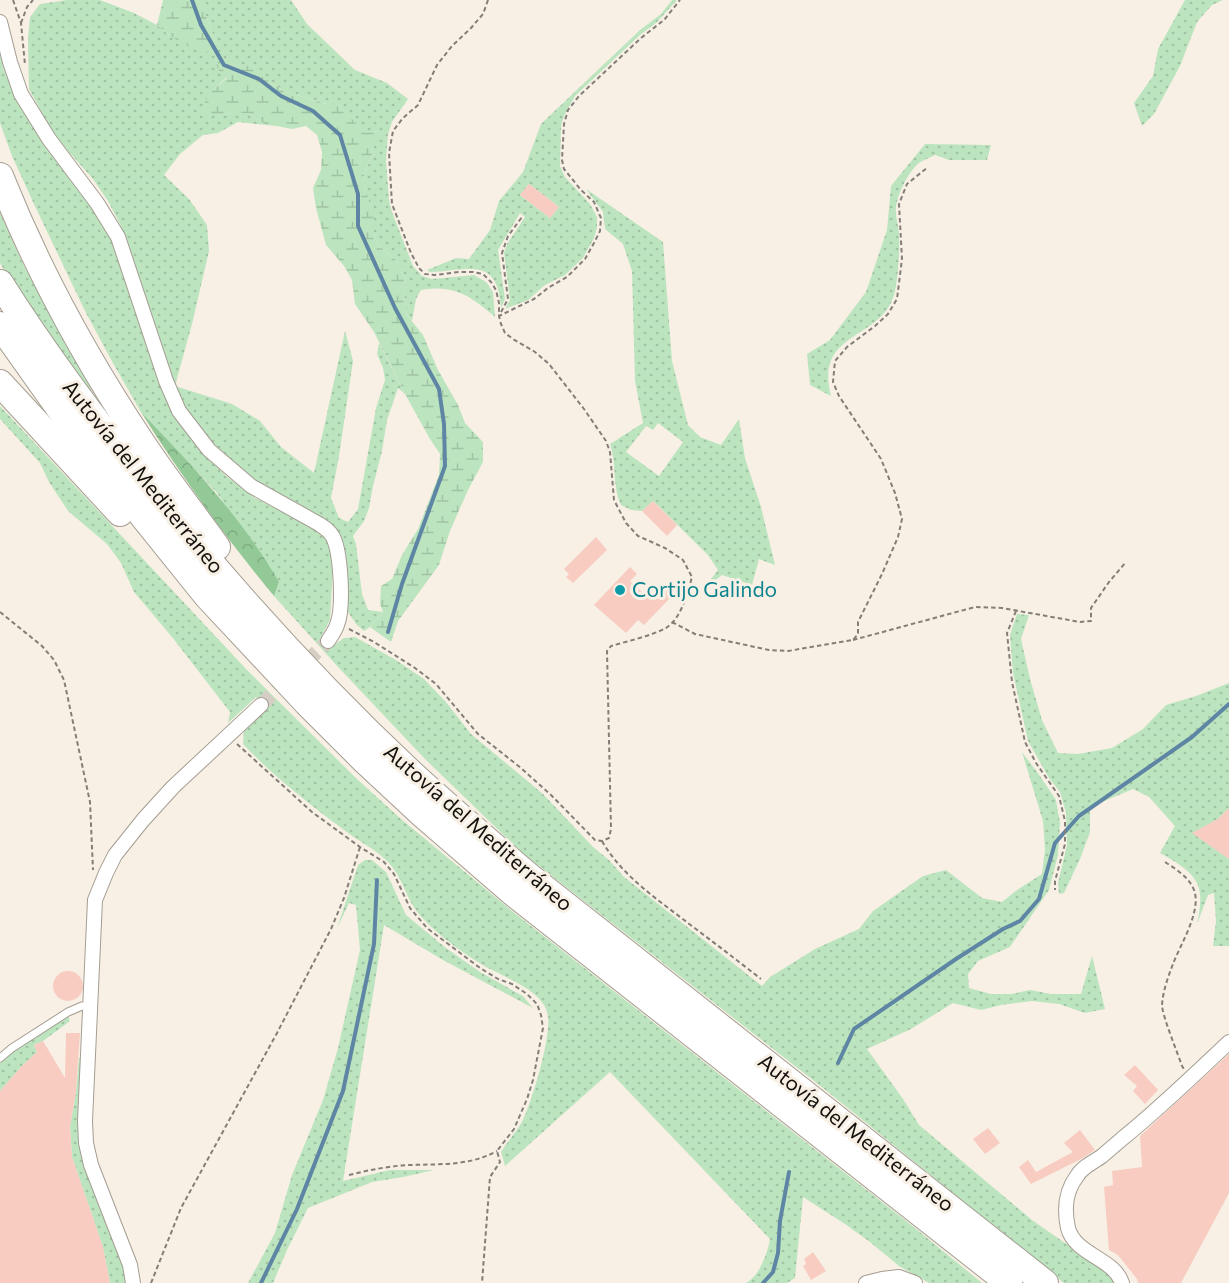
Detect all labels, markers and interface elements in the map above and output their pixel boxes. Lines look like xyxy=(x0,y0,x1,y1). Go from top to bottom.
street label: Autovía del Mediterráneo xyxy=(58,374,230,578)
place label: Cortijo Galindo xyxy=(632,576,777,601)
marker: Cortijo Galindo xyxy=(613,583,627,597)
street label: Autovía del Mediterráneo xyxy=(380,738,578,916)
street label: Autovía del Mediterráneo xyxy=(754,1048,960,1216)

